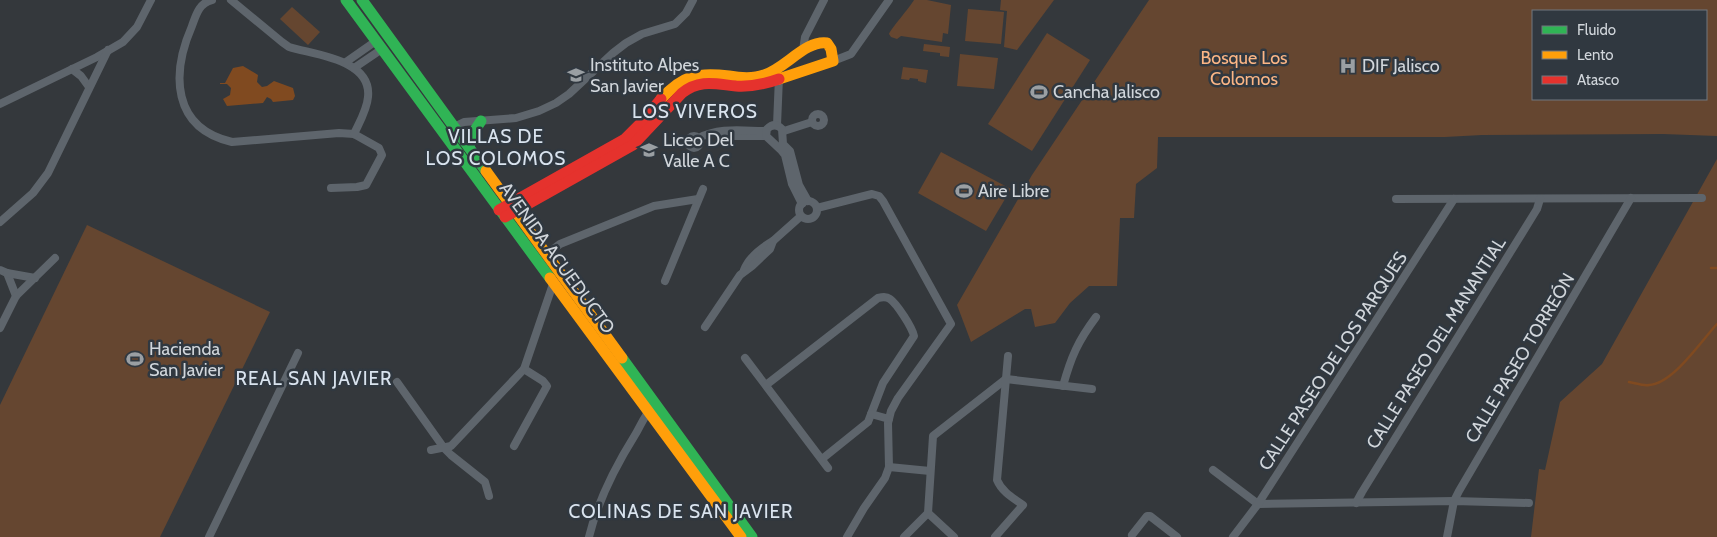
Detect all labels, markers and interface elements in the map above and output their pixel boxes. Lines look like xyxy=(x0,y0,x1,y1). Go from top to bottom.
legend xyxy=(1532,10,1707,100)
text: Fluido xyxy=(1577,21,1616,39)
text: Lento xyxy=(1577,46,1614,64)
park label: Bosque Los Colomos xyxy=(1200,47,1288,90)
place label: Instituto Alpes San Javier xyxy=(590,54,699,97)
place label: DIF Jalisco xyxy=(1362,55,1440,77)
hospital icon: DIF Jalisco xyxy=(1338,56,1358,76)
school or university icon: Instituto Alpes San Javier xyxy=(566,65,586,85)
text: Atasco xyxy=(1577,71,1619,89)
place label: Cancha Jalisco xyxy=(1053,81,1160,103)
sports icon: Cancha Jalisco xyxy=(1029,82,1049,102)
district label: LOS VIVEROS xyxy=(632,100,758,123)
district label: VILLAS DE LOS COLOMOS xyxy=(426,125,566,170)
place label: Liceo Del Valle A C xyxy=(663,129,734,172)
school or university icon: Liceo Del Valle A C xyxy=(639,140,659,160)
street label: AVENIDA ACUEDUCTO xyxy=(495,178,619,338)
place label: Aire Libre xyxy=(978,180,1049,202)
sports icon: Aire Libre xyxy=(954,181,974,201)
street label: CALLE PASEO DEL MANANTIAL xyxy=(1362,233,1510,453)
street label: CALLE PASEO DE LOS PARQUES xyxy=(1254,248,1412,474)
street label: CALLE PASEO TORREÓN xyxy=(1461,269,1579,447)
place label: Hacienda San Javier xyxy=(149,338,223,381)
sports icon: Hacienda San Javier xyxy=(125,349,145,369)
district label: REAL SAN JAVIER xyxy=(236,367,392,390)
district label: COLINAS DE SAN JAVIER xyxy=(569,500,794,523)

